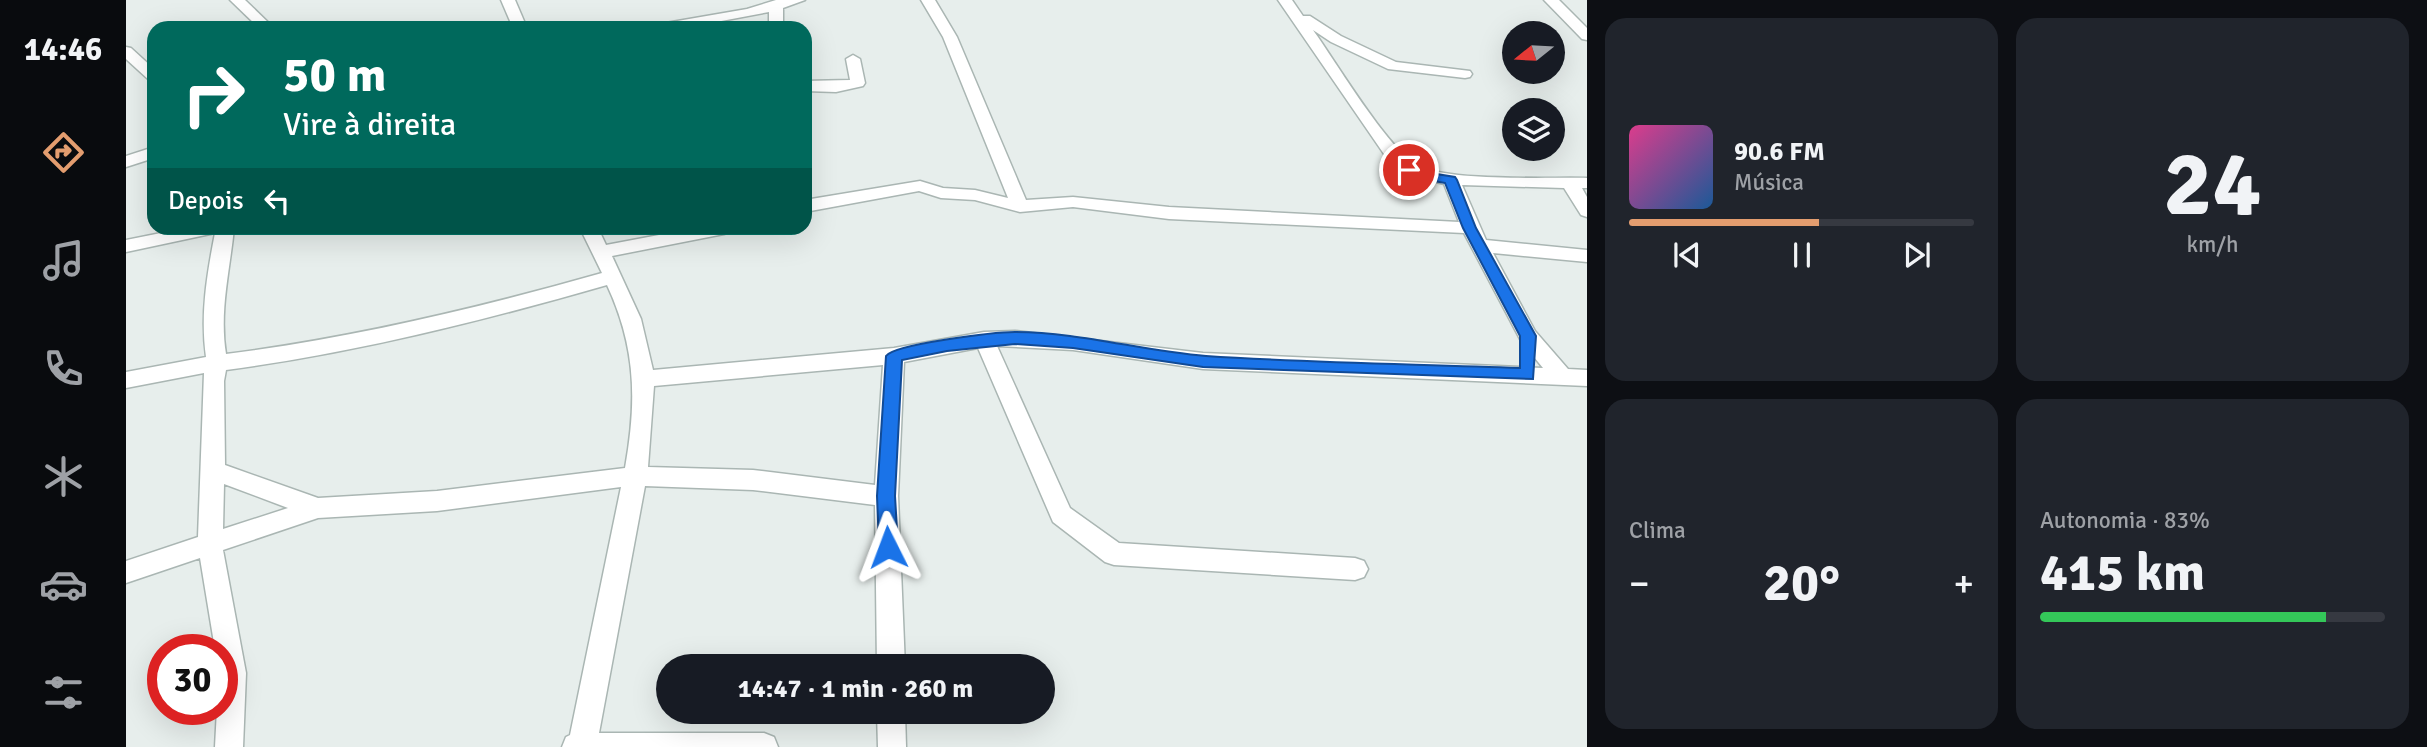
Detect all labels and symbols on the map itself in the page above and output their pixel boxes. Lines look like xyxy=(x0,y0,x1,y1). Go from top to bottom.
north arrow xyxy=(1502,21,1564,84)
pin xyxy=(1379,140,1439,200)
position arrow xyxy=(851,510,925,584)
speed limit sign: 30 xyxy=(147,634,238,725)

